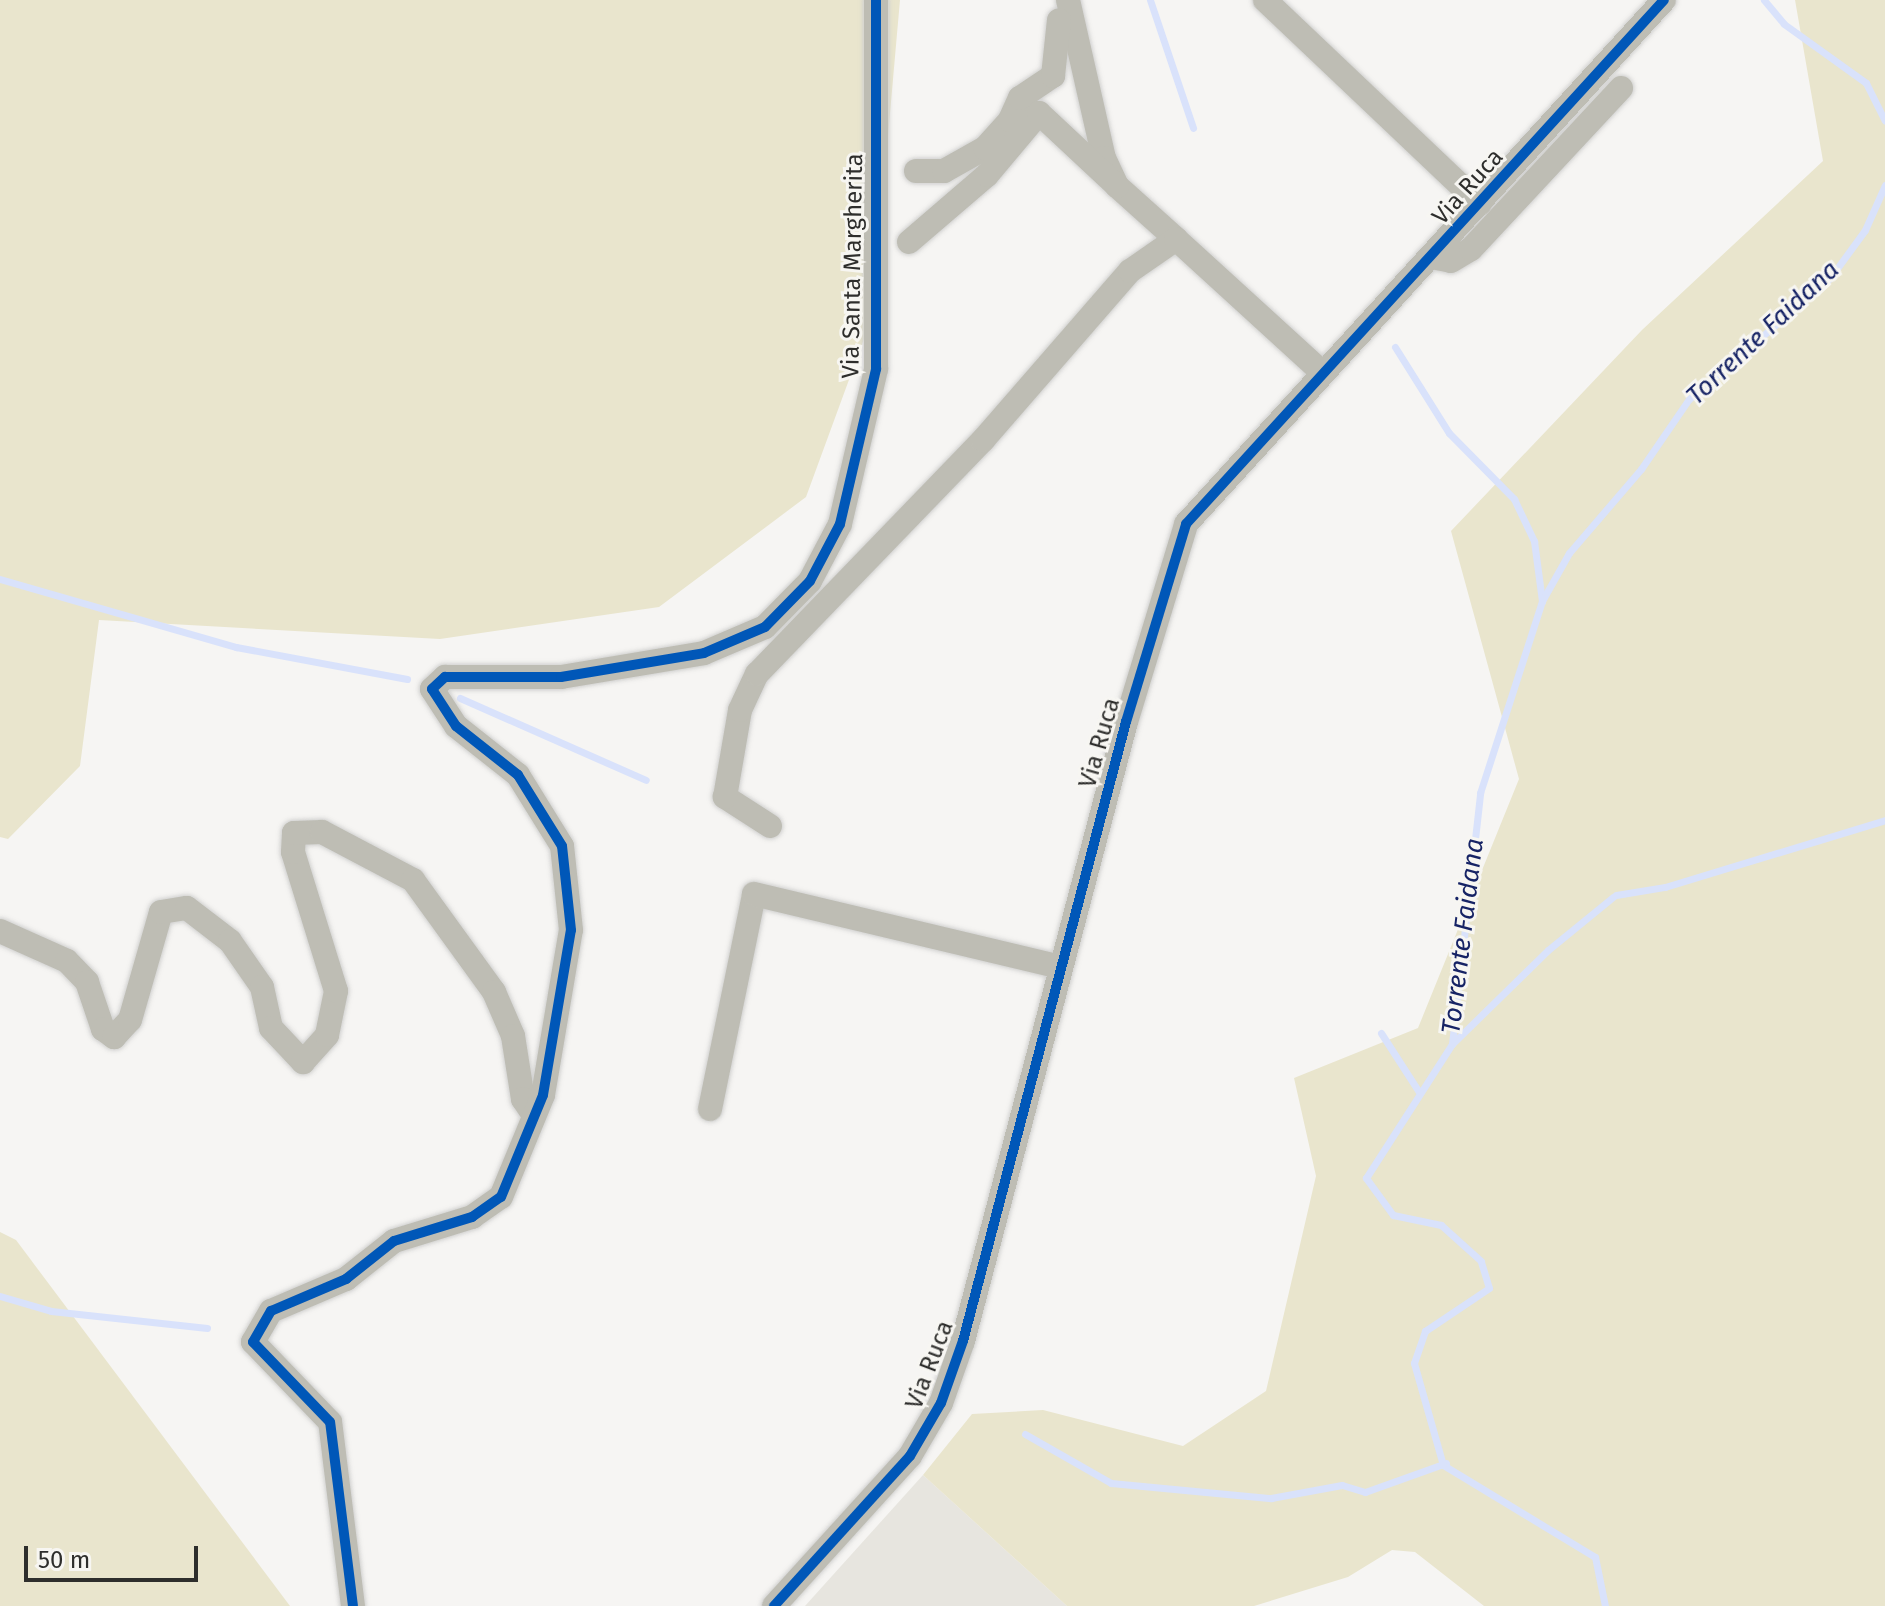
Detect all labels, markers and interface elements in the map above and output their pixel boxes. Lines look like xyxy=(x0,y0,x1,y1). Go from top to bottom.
street label: Via Ruca xyxy=(1426,143,1510,231)
street label: Via Santa Margherita xyxy=(837,153,869,379)
water label: Torrente Faidana xyxy=(1680,254,1846,412)
street label: Via Ruca xyxy=(1073,695,1127,791)
water label: Torrente Faidana xyxy=(1436,836,1490,1036)
street label: Via Ruca xyxy=(900,1317,960,1413)
scale bar xyxy=(28,1530,202,1580)
text: 50 m xyxy=(38,1546,90,1574)

